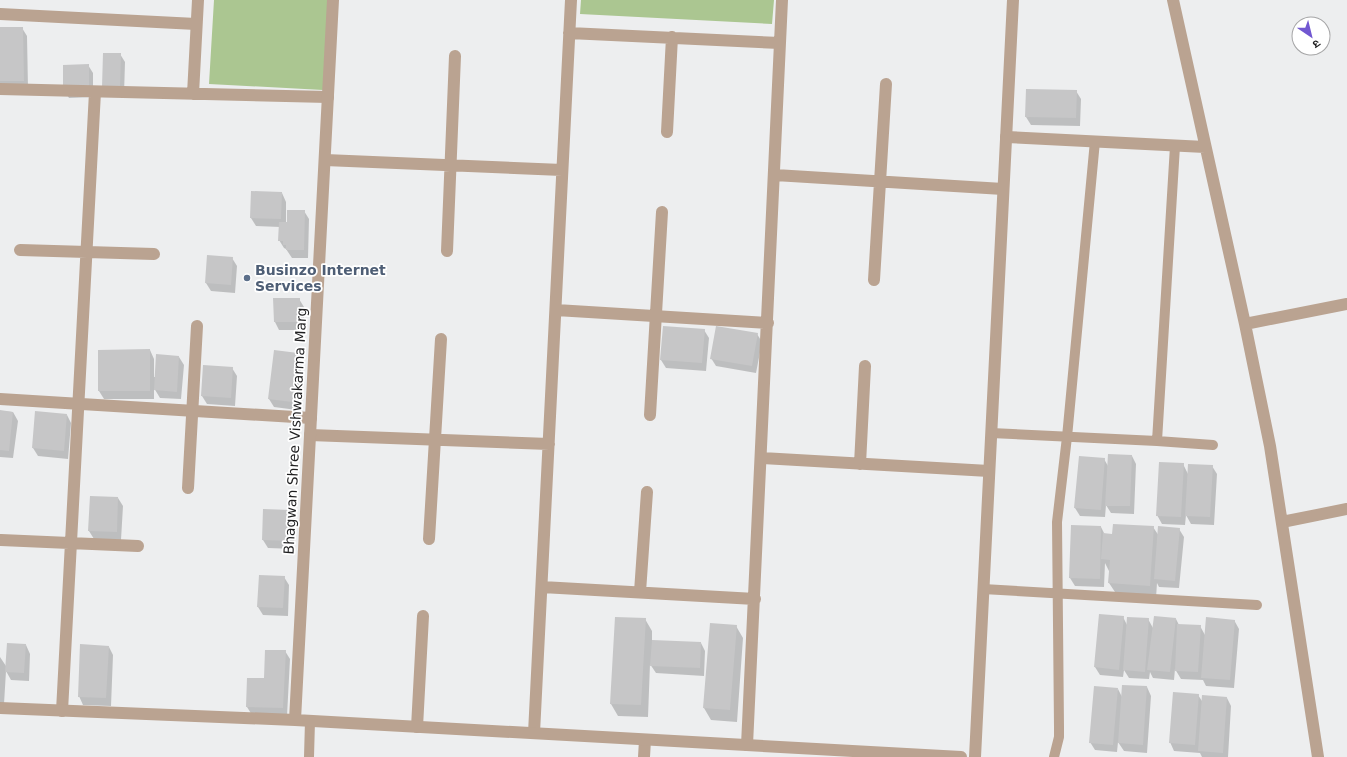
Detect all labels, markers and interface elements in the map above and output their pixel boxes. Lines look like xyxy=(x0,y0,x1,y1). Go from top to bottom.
north arrow xyxy=(1291,16,1331,56)
text: उ xyxy=(1310,37,1323,51)
place label: Businzo Internet Services xyxy=(255,262,386,294)
marker: Businzo Internet Services xyxy=(242,273,252,283)
street label: Bhagwan Shree Vishwakarma Marg xyxy=(281,307,309,555)

